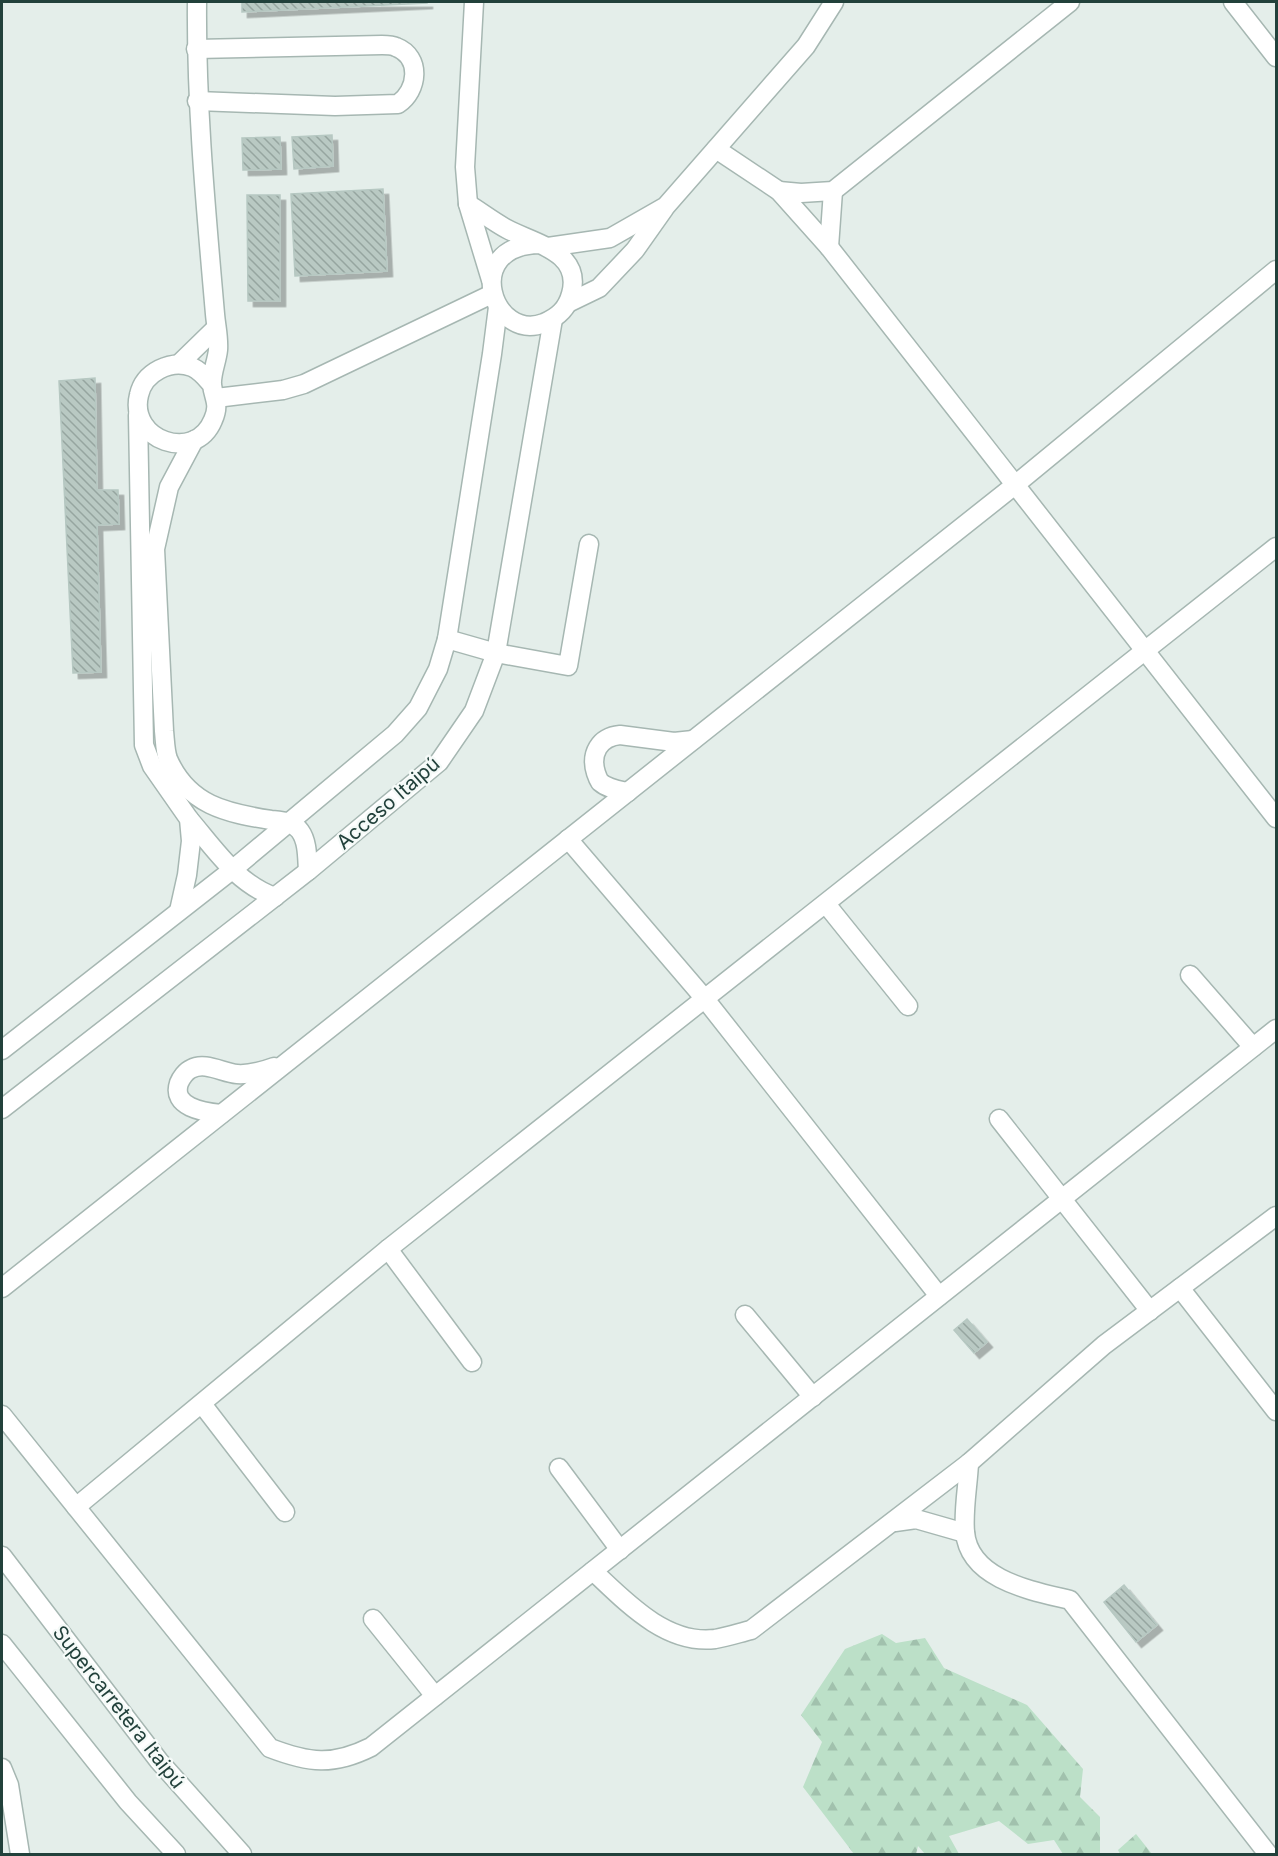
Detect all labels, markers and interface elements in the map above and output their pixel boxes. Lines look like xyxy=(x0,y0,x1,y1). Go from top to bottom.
street label: Acceso Itaipú xyxy=(331,752,445,854)
street label: Supercarretera Itaipú xyxy=(48,1621,190,1793)

